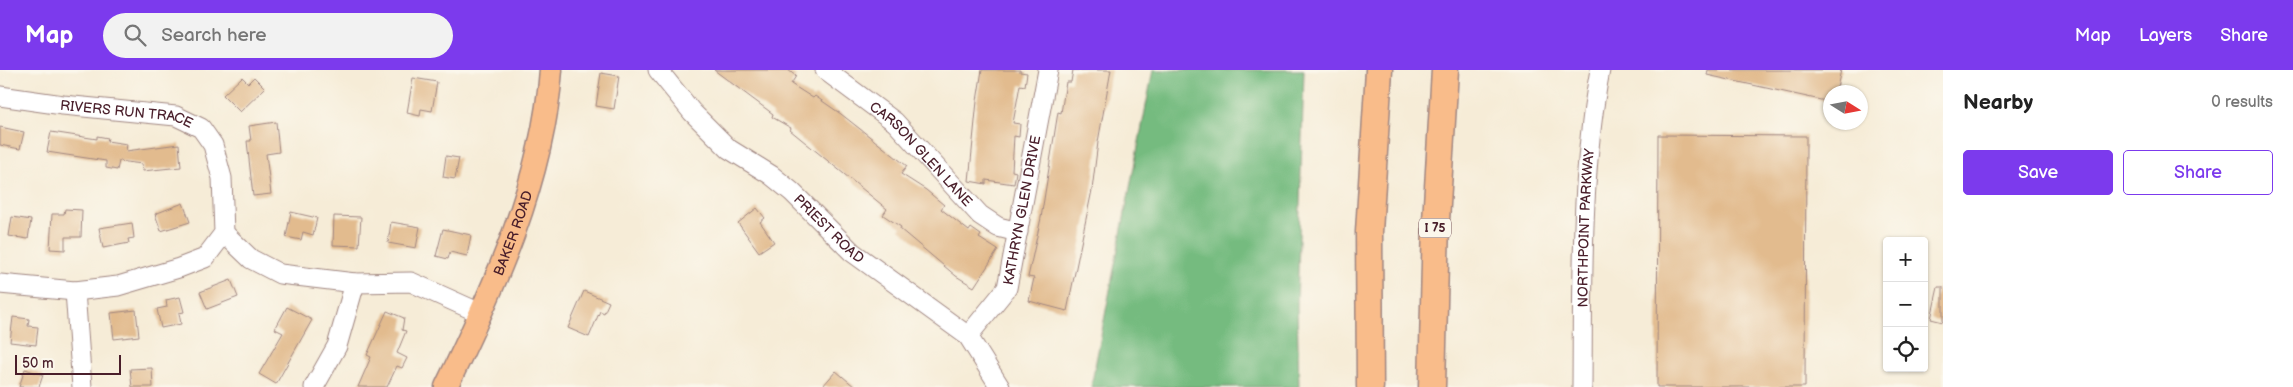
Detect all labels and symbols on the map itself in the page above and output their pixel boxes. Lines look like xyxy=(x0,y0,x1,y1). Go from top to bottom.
north arrow xyxy=(1823,85,1868,130)
street label: RIVERS RUN TRACE xyxy=(59,97,196,132)
street label: CARSON GLEN LANE xyxy=(866,98,976,210)
street label: KATHRYN GLEN DRIVE xyxy=(1000,134,1045,286)
street label: NORTHPOINT PARKWAY xyxy=(1574,147,1598,308)
street label: BAKER ROAD xyxy=(490,189,536,278)
street label: PRIEST ROAD xyxy=(790,191,867,267)
road number: I 75 xyxy=(1419,218,1451,238)
scale bar xyxy=(15,352,121,375)

